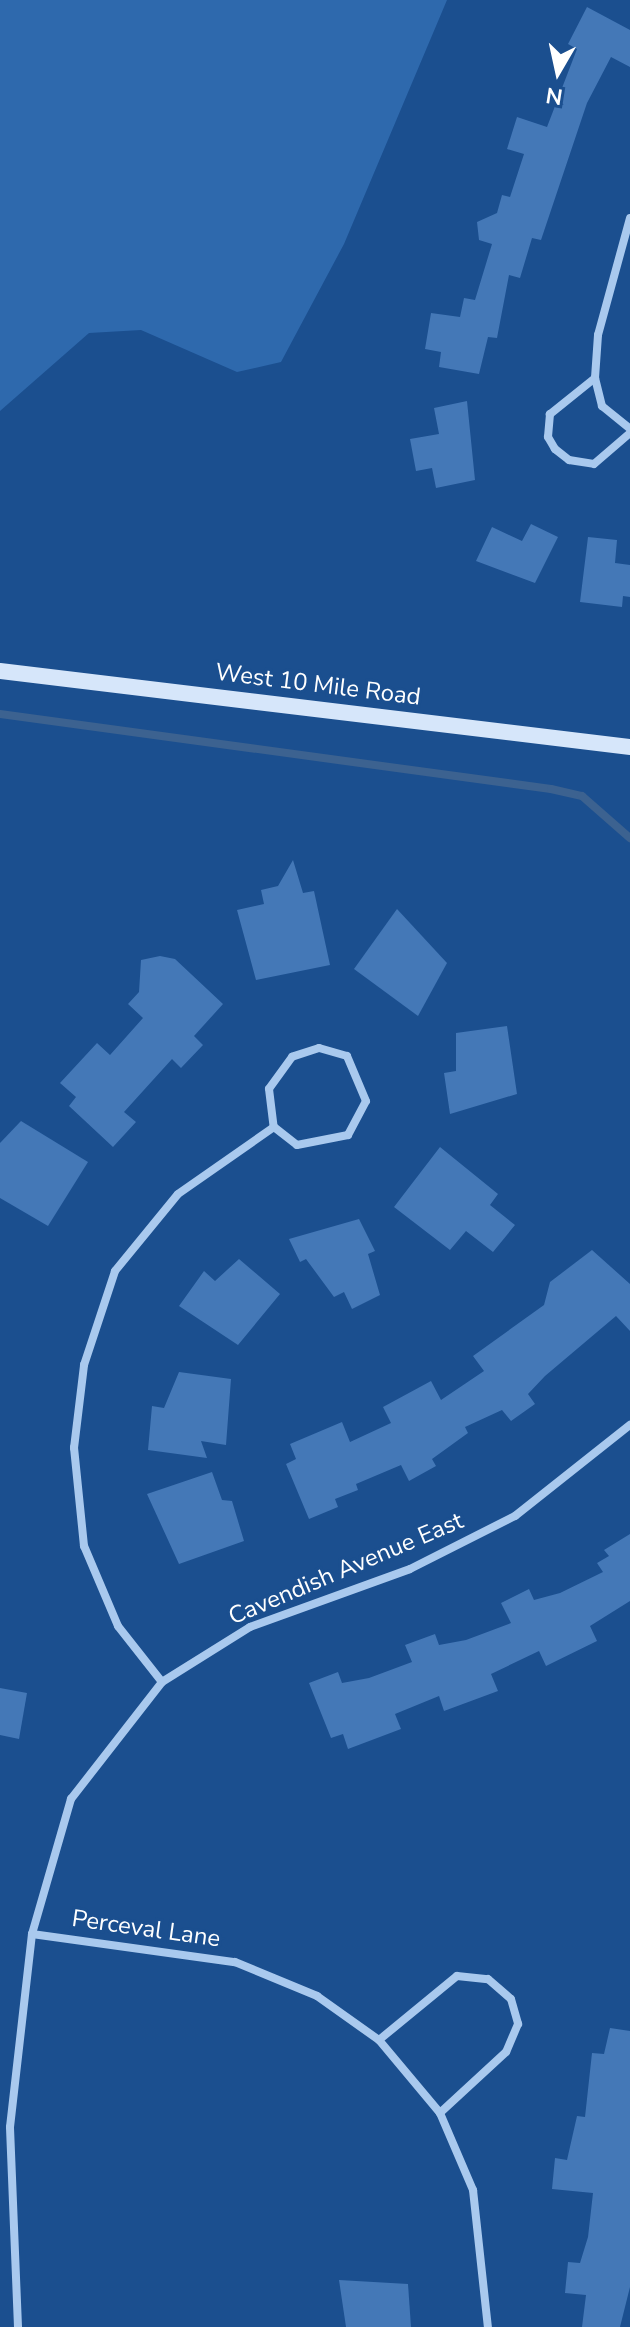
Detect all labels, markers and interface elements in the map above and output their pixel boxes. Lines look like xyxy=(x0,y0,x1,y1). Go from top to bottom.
north arrow xyxy=(518,32,598,112)
text: N xyxy=(544,80,565,112)
street label: West 10 Mile Road xyxy=(214,658,422,712)
street label: Cavendish Avenue East xyxy=(224,1507,468,1631)
street label: Perceval Lane xyxy=(70,1904,222,1954)

